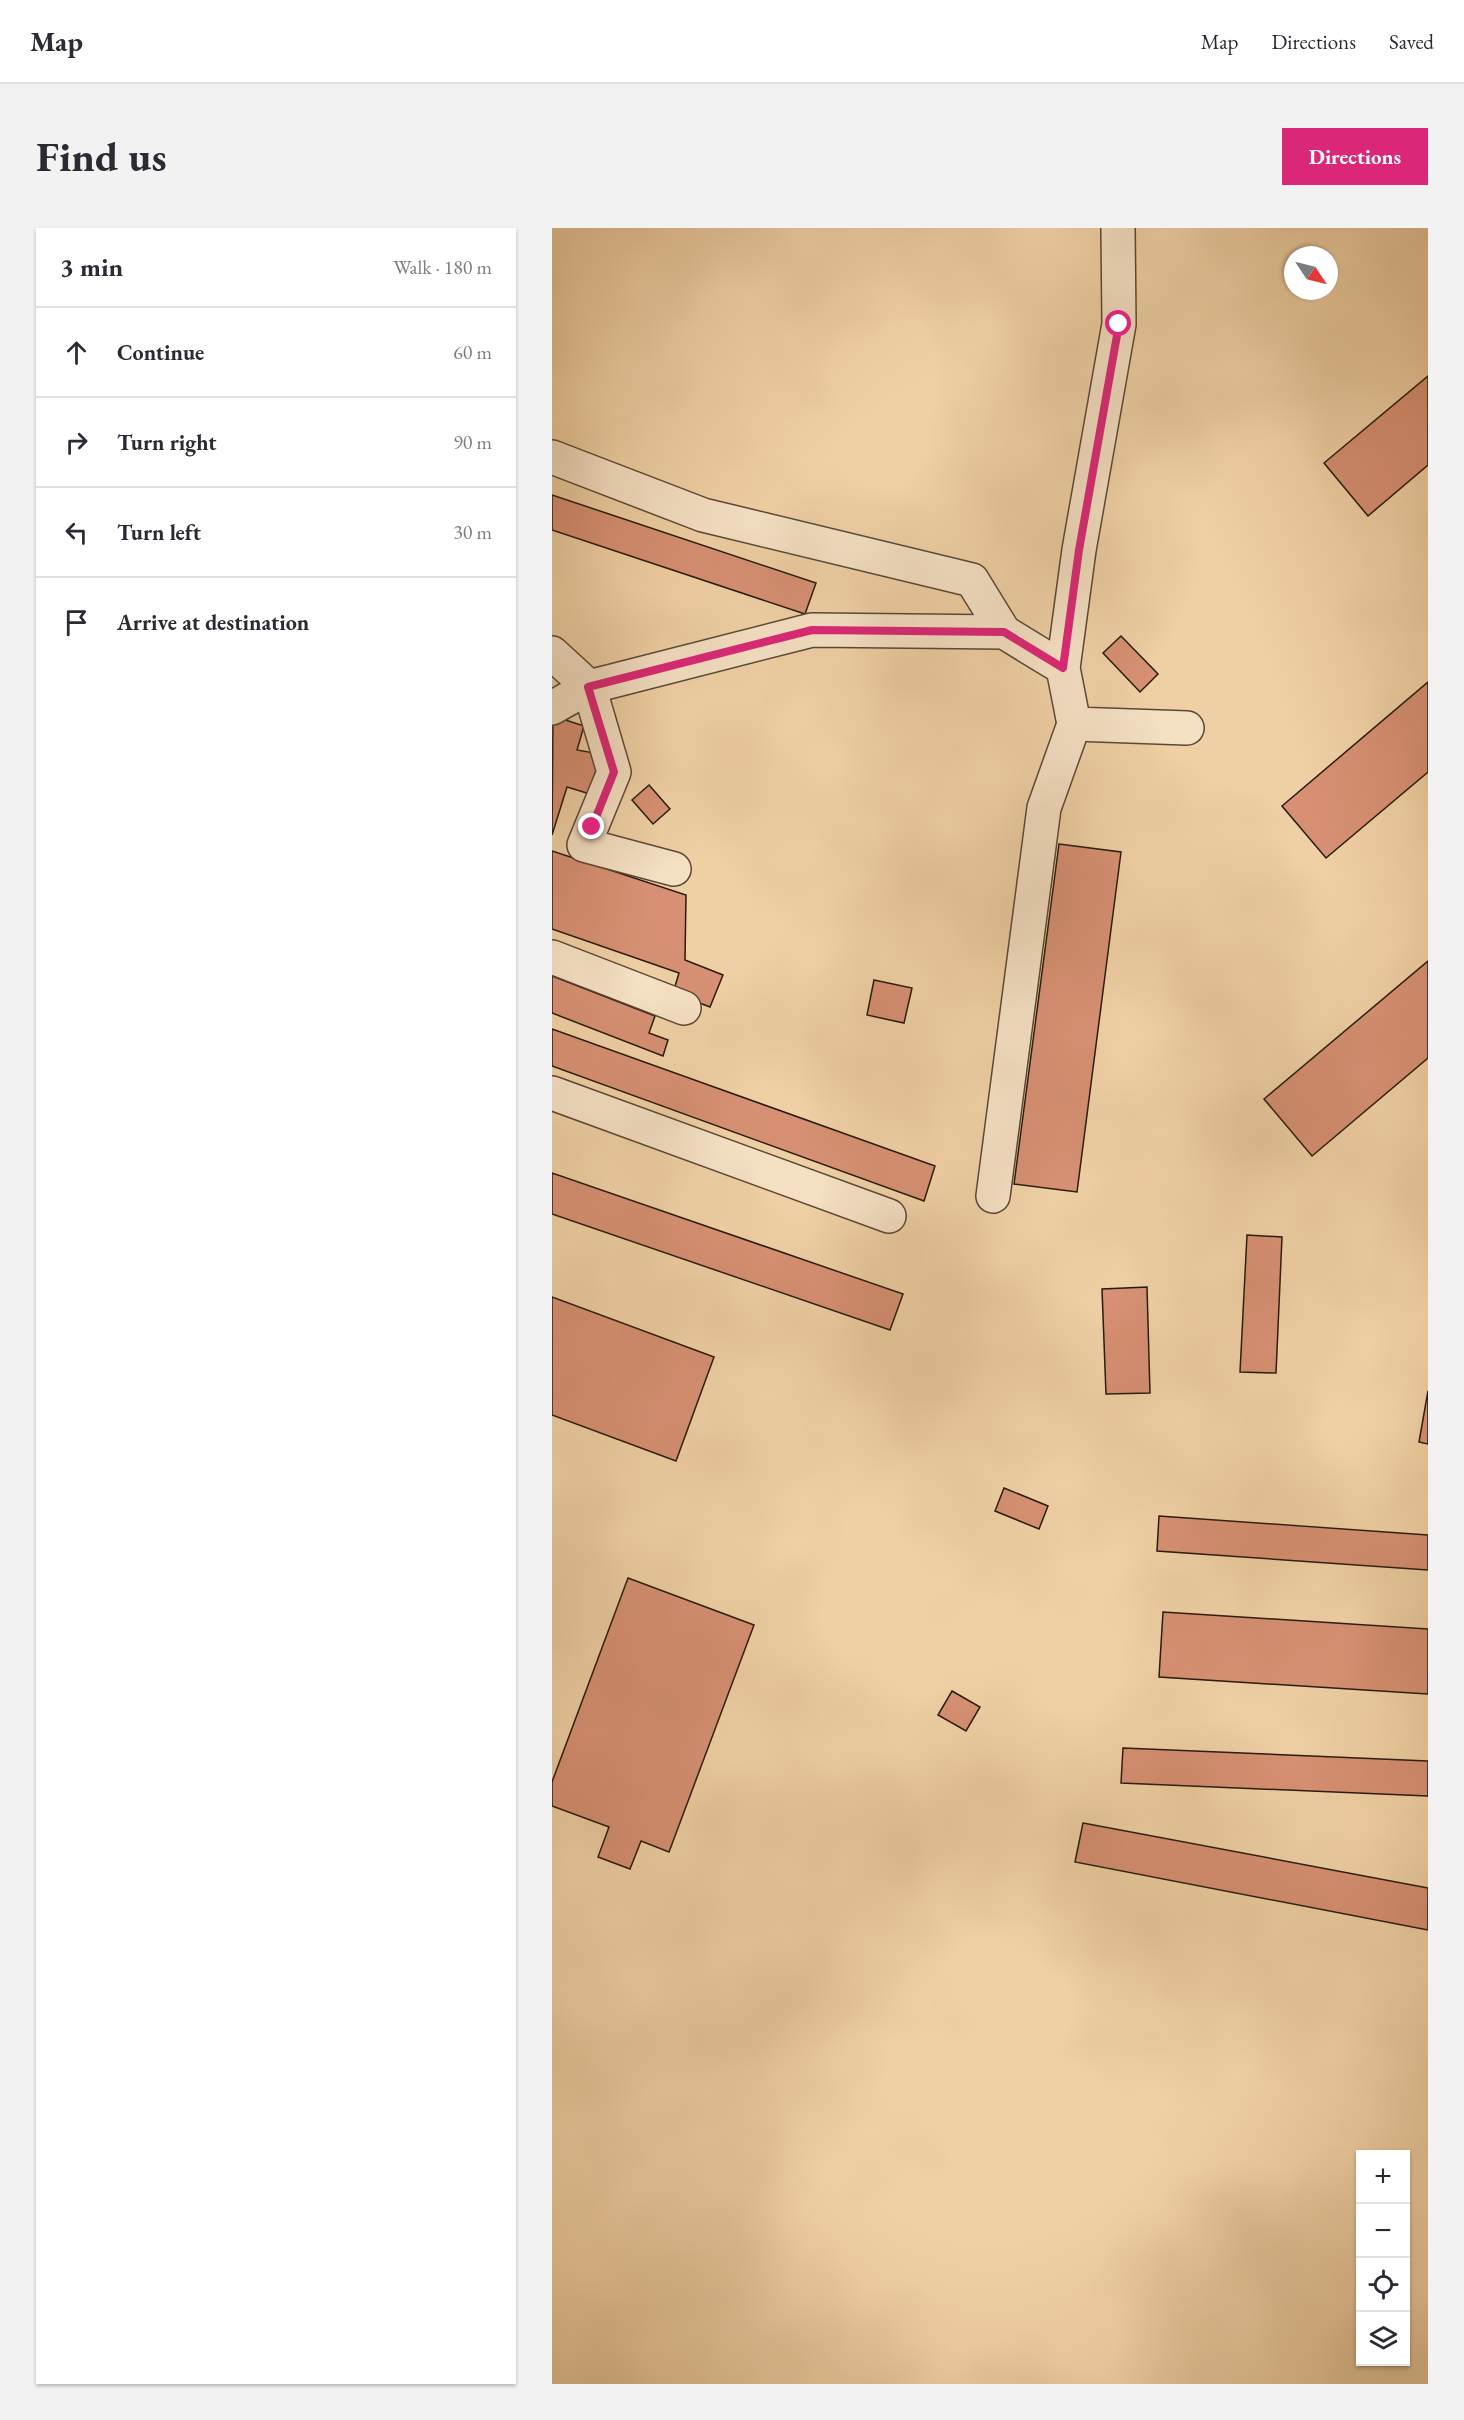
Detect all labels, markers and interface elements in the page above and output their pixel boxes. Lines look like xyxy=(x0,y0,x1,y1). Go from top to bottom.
text: Map xyxy=(30,23,83,59)
text: Map xyxy=(1201,28,1238,55)
text: Directions xyxy=(1271,28,1356,55)
text: Saved xyxy=(1389,28,1434,55)
button: Directions xyxy=(1282,128,1428,185)
text: Find us xyxy=(36,129,167,184)
north arrow xyxy=(1284,246,1338,300)
text: 3 min xyxy=(60,250,123,284)
text: Walk · 180 m xyxy=(393,254,492,280)
route start xyxy=(1105,310,1131,336)
icon: ahead xyxy=(60,336,93,369)
text: Continue xyxy=(117,338,204,367)
text: 60 m xyxy=(453,339,492,365)
icon: right xyxy=(60,426,93,459)
text: Turn right xyxy=(117,428,216,457)
text: 90 m xyxy=(453,429,492,455)
icon: left xyxy=(60,516,93,549)
text: Turn left xyxy=(117,518,201,547)
text: 30 m xyxy=(453,519,492,545)
icon: arrive xyxy=(60,606,93,639)
text: Arrive at destination xyxy=(117,608,309,637)
route end xyxy=(578,813,604,839)
map controls xyxy=(1356,2150,1410,2366)
button: + xyxy=(1356,2150,1410,2204)
button: − xyxy=(1356,2204,1410,2258)
button: locate xyxy=(1356,2258,1410,2312)
button: layers xyxy=(1356,2312,1410,2366)

